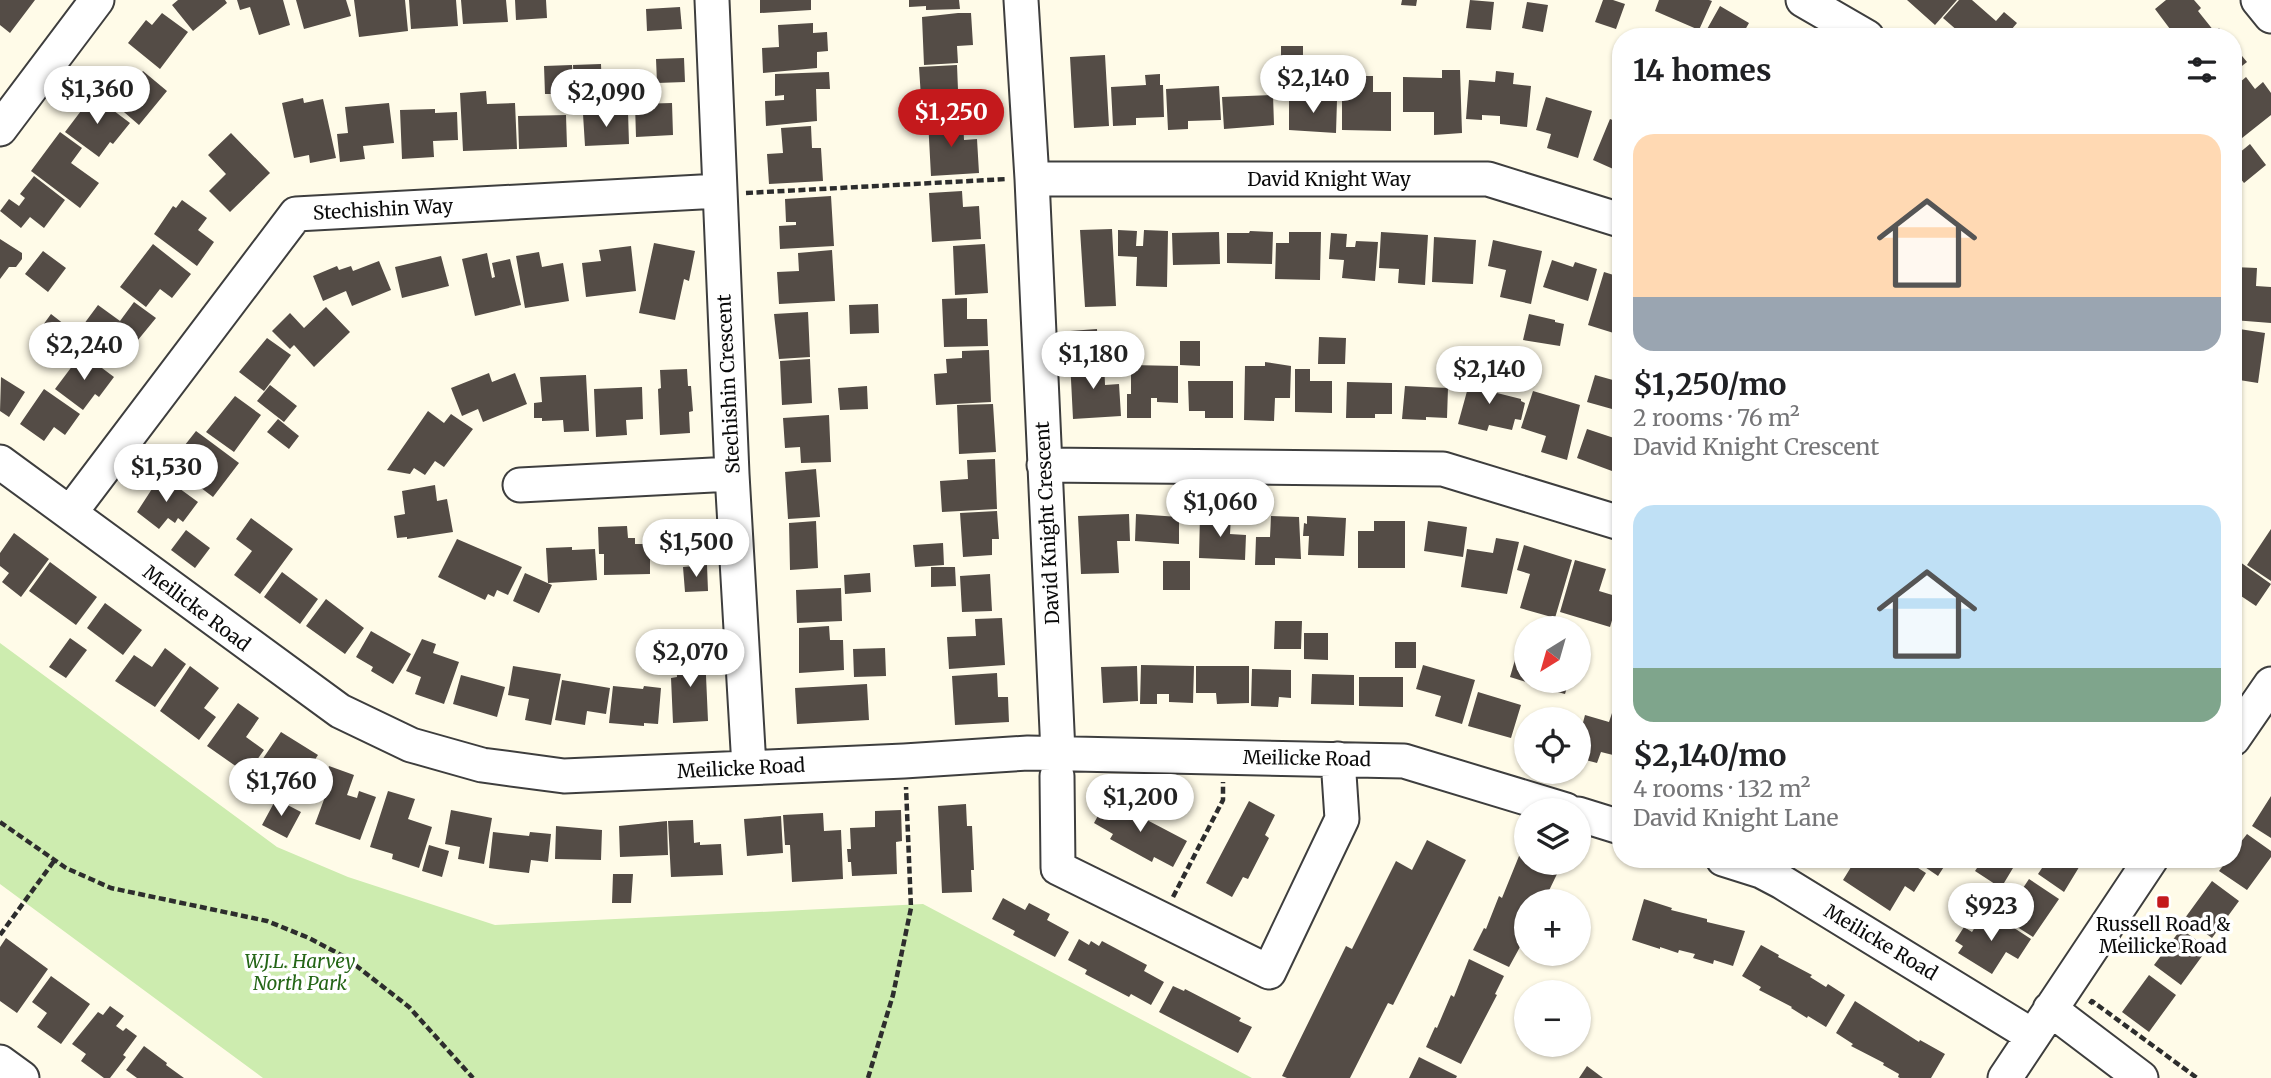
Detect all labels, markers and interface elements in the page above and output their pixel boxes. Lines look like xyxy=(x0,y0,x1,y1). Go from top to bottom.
text: 14 homes xyxy=(1633,51,1771,89)
icon: filters xyxy=(2183,51,2221,89)
pin: $2,140 xyxy=(1256,55,1370,115)
text: $2,140 xyxy=(1276,63,1350,92)
pin: $1,360 xyxy=(40,66,154,126)
pin: $2,090 xyxy=(549,69,663,129)
text: $1,360 xyxy=(60,74,134,103)
text: $2,090 xyxy=(567,77,645,106)
pin: $1,250 xyxy=(894,90,1008,149)
text: $1,250 xyxy=(914,97,988,126)
street label: David Knight Way xyxy=(1247,167,1411,191)
icon: home xyxy=(1864,180,1990,306)
street label: Stechishin Way xyxy=(312,193,454,225)
street label: Stechishin Crescent xyxy=(711,293,745,475)
pin: $2,240 xyxy=(27,322,141,382)
text: $2,240 xyxy=(45,330,123,359)
pin: $1,180 xyxy=(1036,332,1150,391)
text: $1,180 xyxy=(1058,339,1128,368)
pin: $2,140 xyxy=(1432,346,1546,406)
text: $2,140 xyxy=(1452,354,1526,383)
text: $1,250/mo xyxy=(1633,365,1786,403)
text: 2 rooms · 76 m² xyxy=(1633,403,1800,432)
street label: David Knight Crescent xyxy=(1030,420,1064,625)
text: David Knight Crescent xyxy=(1633,432,1879,461)
pin: $1,530 xyxy=(109,444,223,504)
text: $1,530 xyxy=(130,452,202,481)
pin: $1,060 xyxy=(1163,480,1277,539)
text: $1,060 xyxy=(1182,487,1258,516)
pin: $1,500 xyxy=(639,520,753,579)
text: $1,500 xyxy=(658,527,734,556)
icon: home xyxy=(1864,551,1990,677)
street label: Meilicke Road xyxy=(139,560,255,656)
north arrow xyxy=(1514,616,1591,693)
map controls xyxy=(1514,616,1591,1057)
pin: $2,070 xyxy=(633,630,747,689)
text: $2,070 xyxy=(651,637,729,666)
button: locate xyxy=(1514,707,1591,784)
text: $2,140/mo xyxy=(1633,736,1786,774)
street label: Meilicke Road xyxy=(1243,745,1371,771)
street label: Meilicke Road xyxy=(676,753,806,783)
pin: $1,760 xyxy=(224,758,338,818)
text: $1,760 xyxy=(245,766,317,795)
pin: $1,200 xyxy=(1083,774,1197,834)
text: 4 rooms · 132 m² xyxy=(1633,774,1810,803)
text: $1,200 xyxy=(1102,782,1178,811)
button: layers xyxy=(1514,798,1591,875)
text: David Knight Lane xyxy=(1633,803,1838,832)
pin: $923 xyxy=(1950,884,2032,943)
button: + xyxy=(1514,889,1591,966)
text: $923 xyxy=(1964,891,2018,920)
marker: Russell Road & Meilicke Road xyxy=(2155,894,2171,910)
street label: Meilicke Road xyxy=(1820,899,1942,985)
place label: Russell Road & Meilicke Road xyxy=(2096,912,2231,958)
park label: W.J.L. Harvey North Park xyxy=(244,949,356,995)
button: − xyxy=(1514,980,1591,1057)

